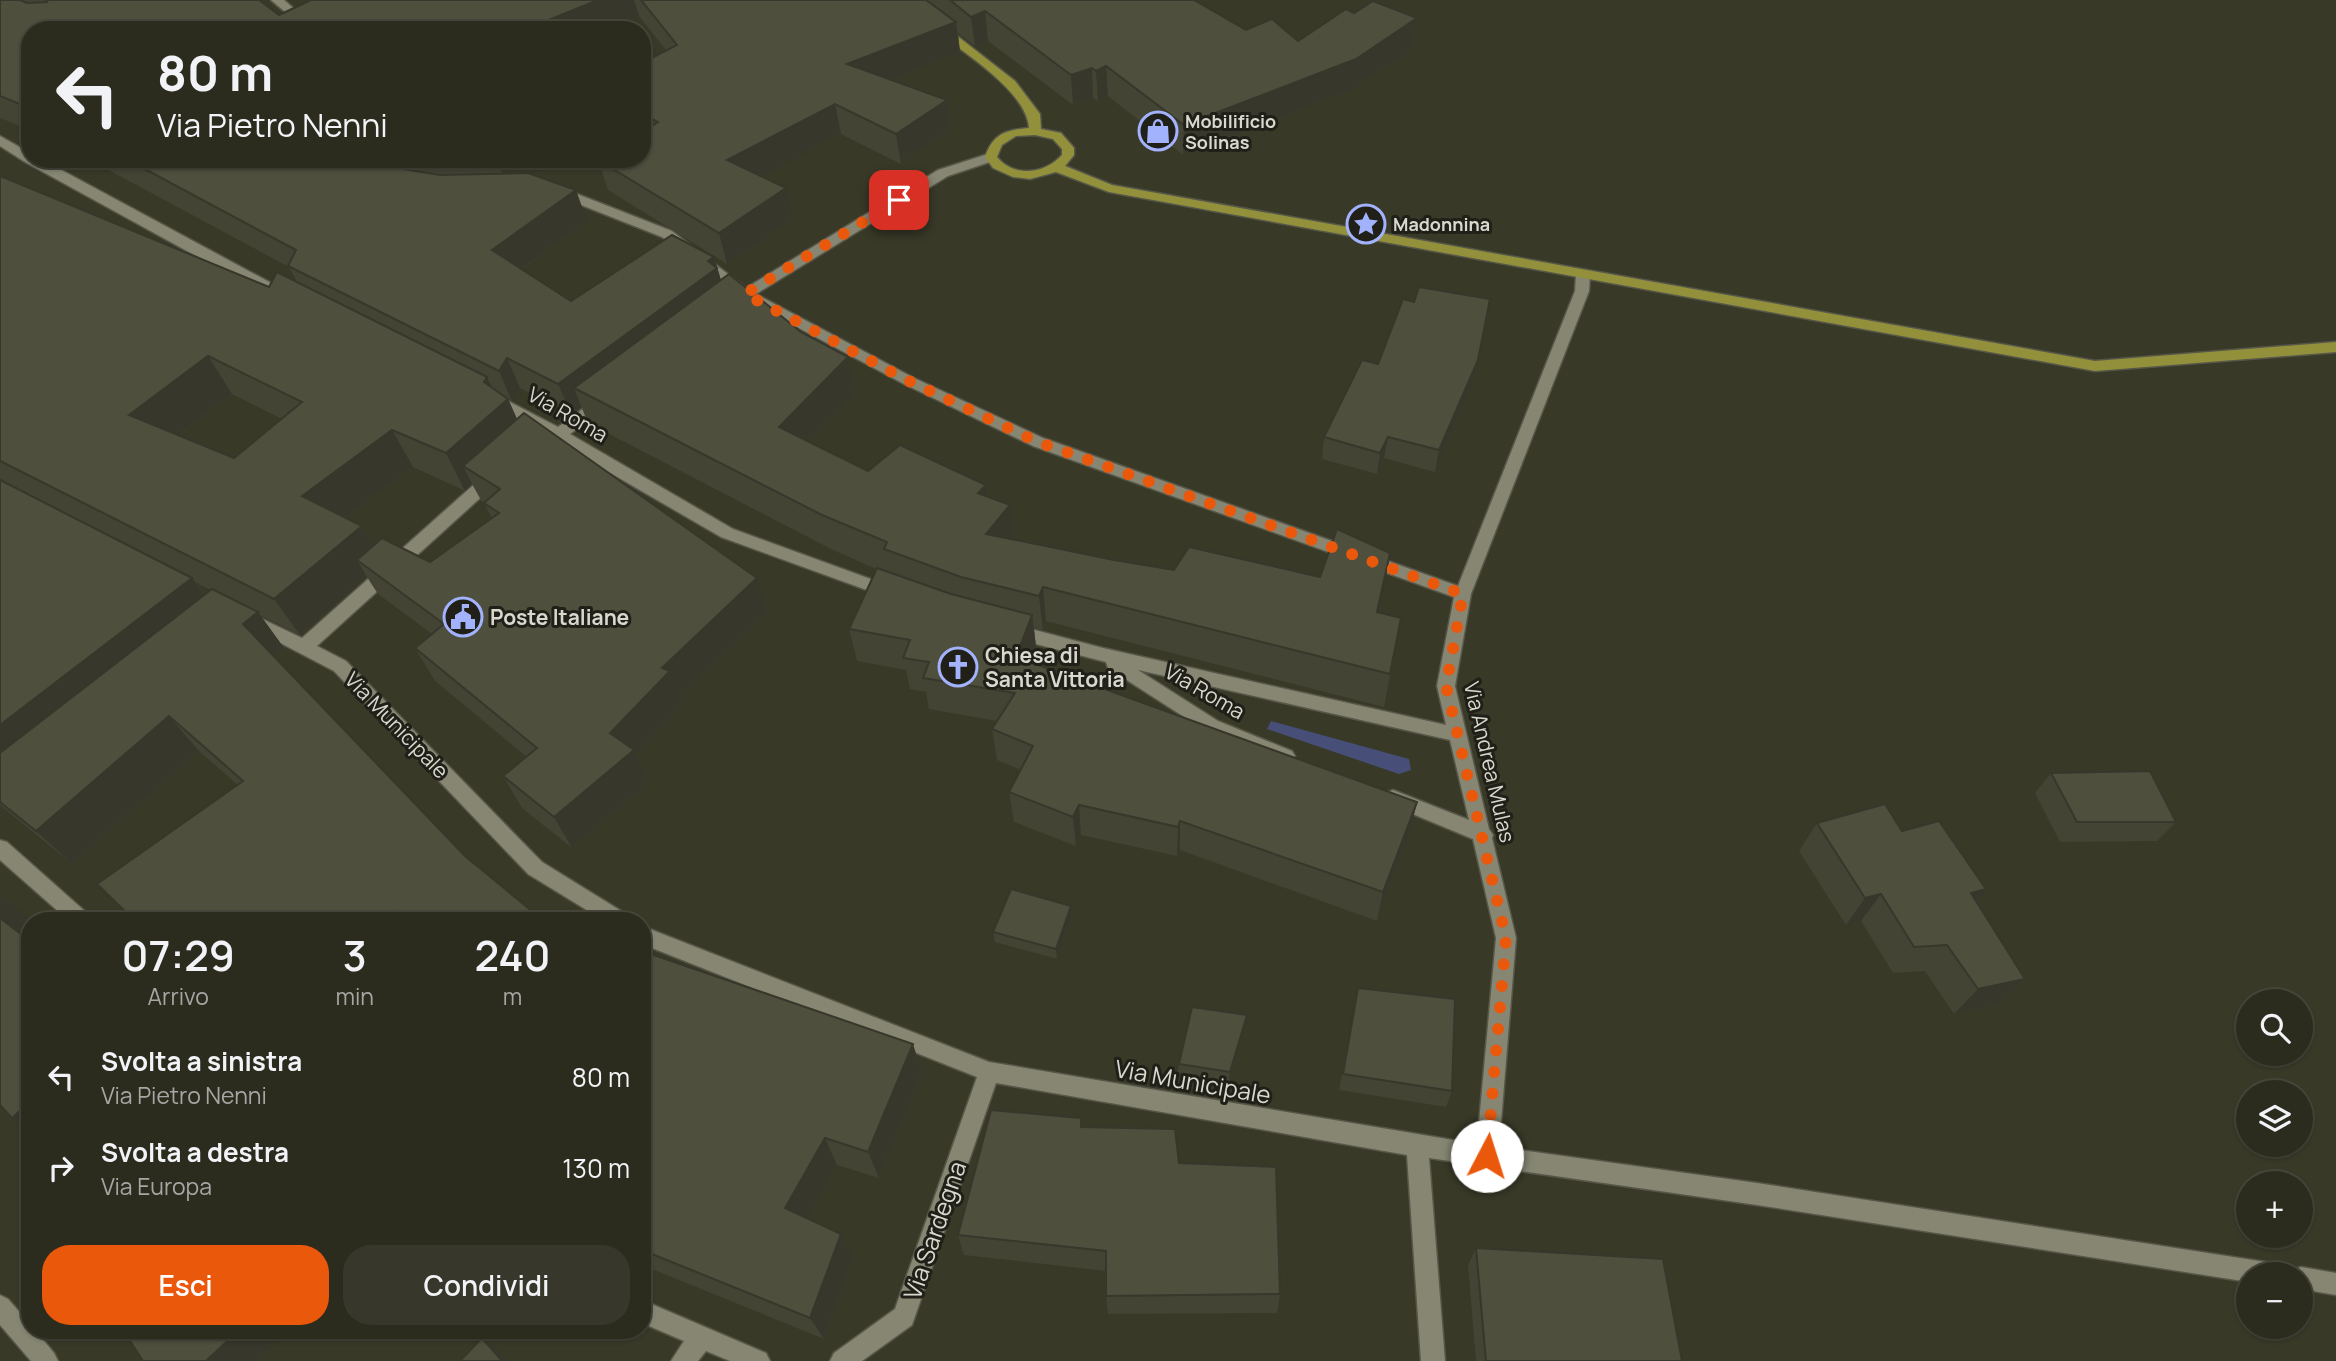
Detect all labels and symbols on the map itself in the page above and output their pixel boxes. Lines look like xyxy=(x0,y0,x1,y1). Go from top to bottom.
place label: Mobilificio Solinas xyxy=(1185,109,1276,154)
shop icon: Mobilificio Solinas xyxy=(1137,110,1179,152)
pin xyxy=(869,170,929,230)
place icon: Madonnina xyxy=(1345,203,1387,245)
place label: Madonnina xyxy=(1393,212,1490,236)
street label: Via Roma xyxy=(523,380,613,448)
public building icon: Poste Italiane xyxy=(442,596,484,638)
place label: Poste Italiane xyxy=(490,603,629,631)
place label: Chiesa di Santa Vittoria xyxy=(985,641,1125,693)
church icon: Chiesa di Santa Vittoria xyxy=(937,646,979,688)
street label: Via Roma xyxy=(1160,657,1250,725)
street label: Via Municipale xyxy=(339,666,455,784)
street label: Via Andrea Mulas xyxy=(1458,679,1522,845)
street label: Via Municipale xyxy=(1112,1051,1274,1111)
position arrow xyxy=(1450,1119,1524,1193)
street label: Via Sardegna xyxy=(895,1156,973,1304)

